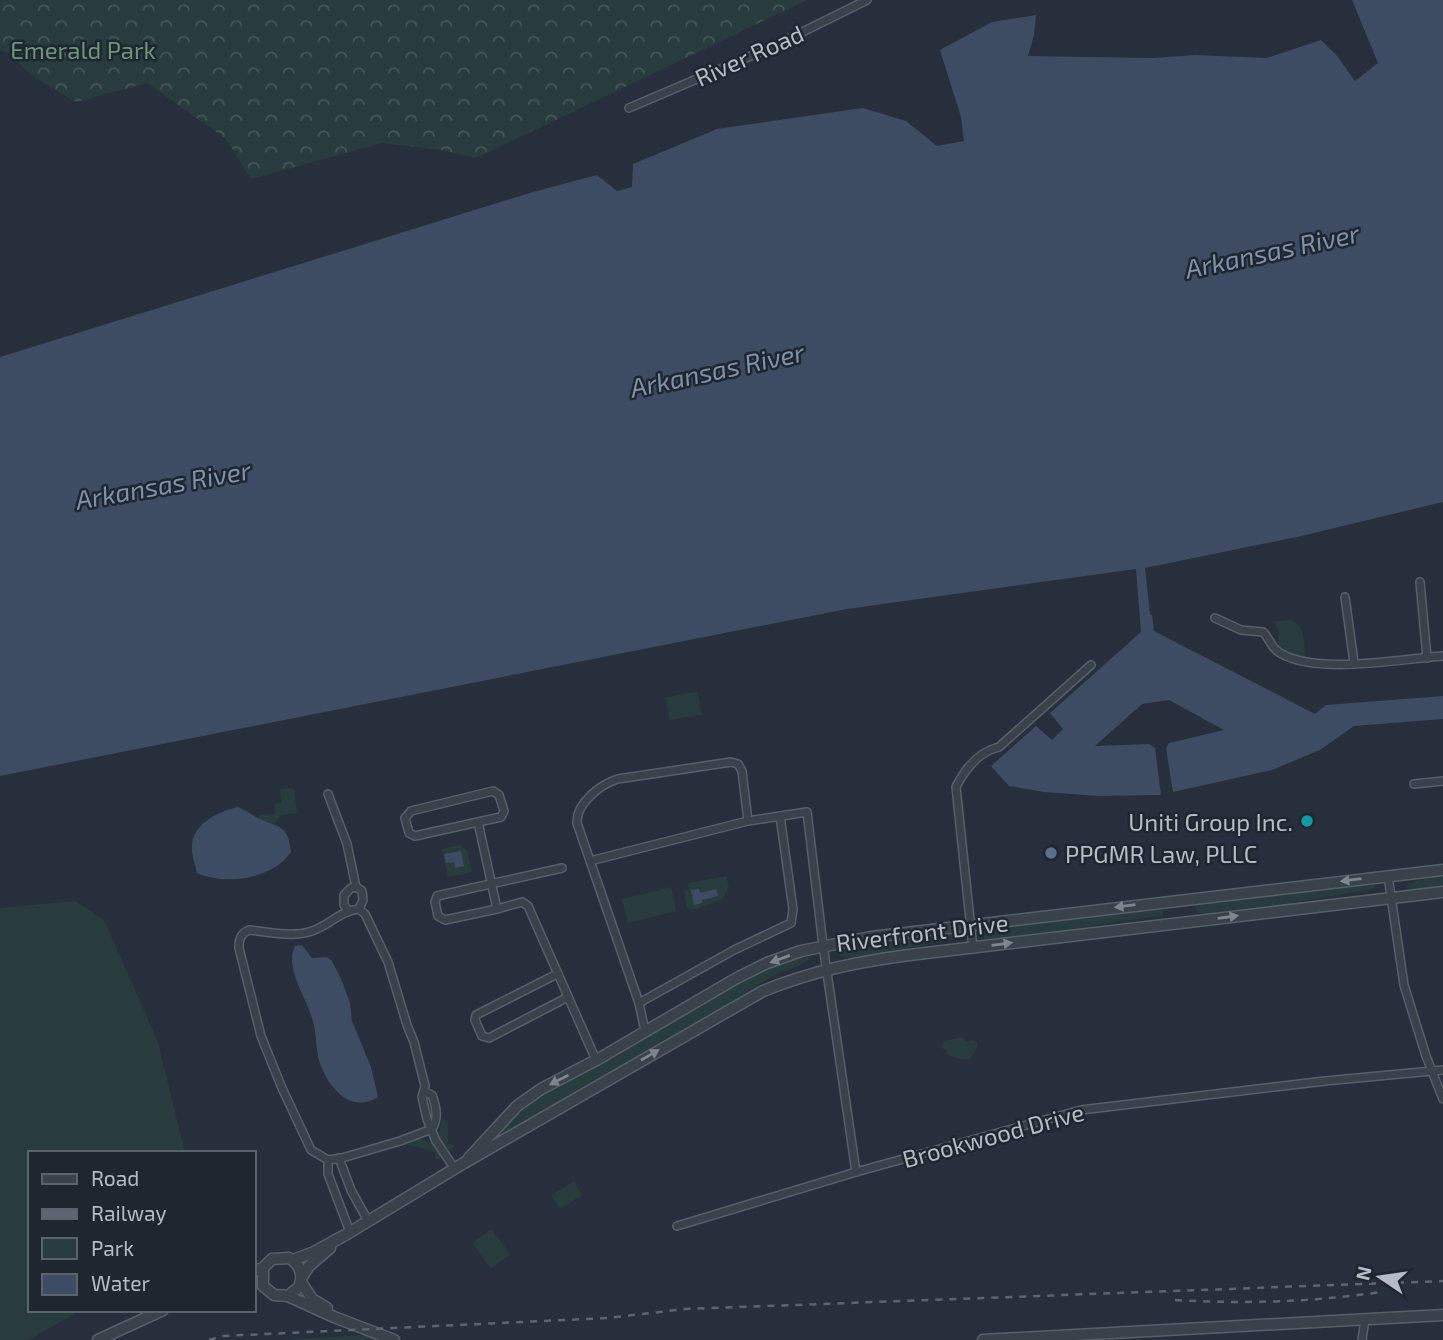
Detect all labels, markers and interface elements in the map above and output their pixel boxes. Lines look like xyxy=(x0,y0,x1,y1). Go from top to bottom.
street label: River Road xyxy=(690,18,808,92)
park label: Emerald Park xyxy=(10,35,156,64)
water label: Arkansas River xyxy=(1181,216,1363,284)
water label: Arkansas River xyxy=(626,335,808,403)
water label: Arkansas River xyxy=(72,453,254,515)
place label: Uniti Group Inc. xyxy=(1128,807,1293,836)
marker: Uniti Group Inc. xyxy=(1299,813,1315,829)
place label: PPGMR Law, PLLC xyxy=(1065,839,1257,868)
marker: PPGMR Law, PLLC xyxy=(1043,845,1059,861)
one-way arrow xyxy=(1340,875,1362,886)
one-way arrow xyxy=(1114,901,1136,912)
street label: Riverfront Drive xyxy=(834,907,1010,957)
one-way arrow xyxy=(1217,912,1239,923)
one-way arrow xyxy=(991,939,1013,950)
one-way arrow xyxy=(769,954,790,965)
one-way arrow xyxy=(640,1049,660,1061)
one-way arrow xyxy=(549,1075,569,1086)
street label: Brookwood Drive xyxy=(899,1097,1087,1173)
legend xyxy=(28,1151,256,1312)
text: Road xyxy=(91,1165,139,1190)
text: Railway xyxy=(91,1200,167,1225)
text: Park xyxy=(91,1235,134,1260)
north arrow xyxy=(1345,1242,1415,1312)
text: N xyxy=(1350,1264,1376,1282)
text: Water xyxy=(91,1270,150,1295)

